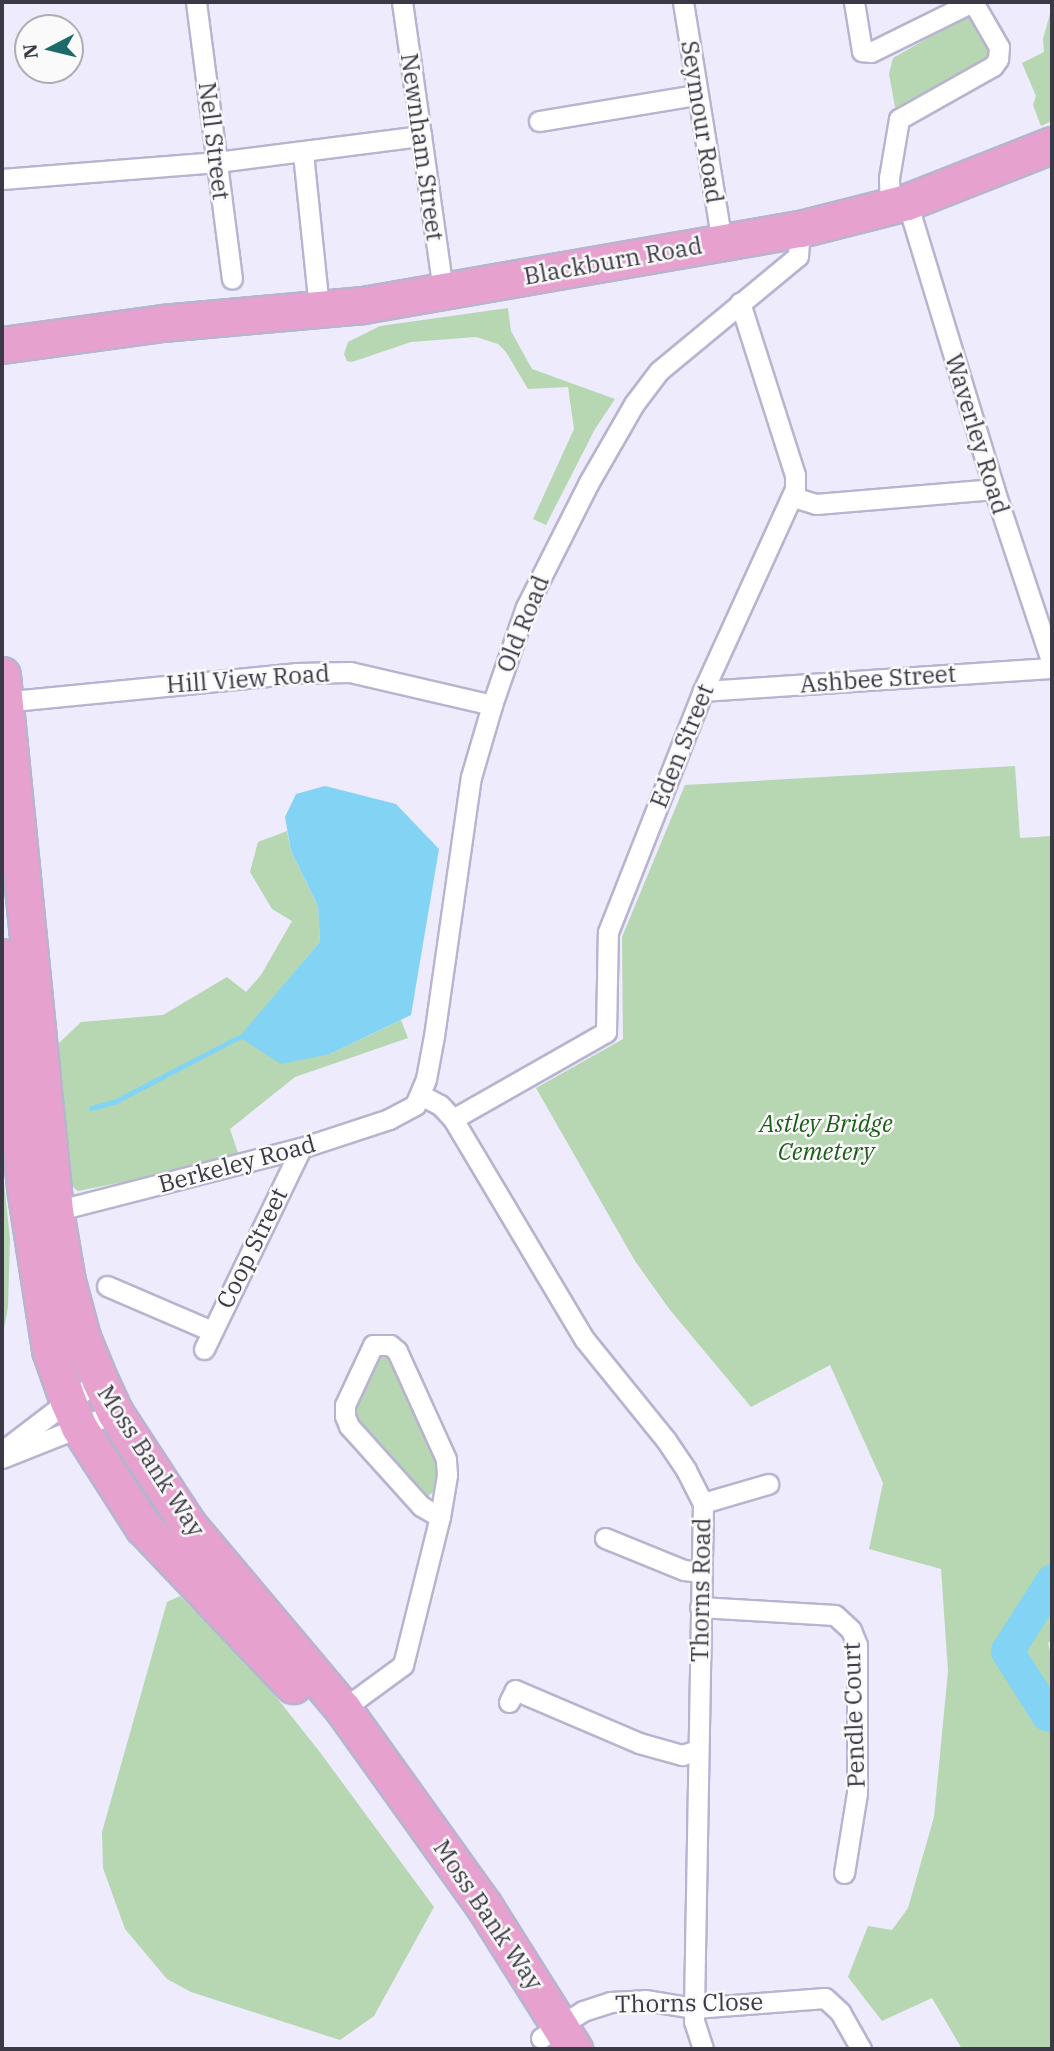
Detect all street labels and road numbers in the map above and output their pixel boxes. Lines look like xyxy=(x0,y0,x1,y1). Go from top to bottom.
street label: Seymour Road xyxy=(675,39,729,205)
street label: Newnham Street xyxy=(395,51,449,243)
street label: Nell Street xyxy=(192,80,236,202)
street label: Blackburn Road xyxy=(521,231,705,291)
street label: Waverley Road xyxy=(939,350,1015,518)
street label: Old Road xyxy=(491,571,555,677)
street label: Hill View Road xyxy=(165,659,331,699)
street label: Ashbee Street xyxy=(799,659,957,699)
street label: Eden Street xyxy=(644,680,720,812)
street label: Berkeley Road xyxy=(155,1129,319,1199)
street label: Coop Street xyxy=(210,1183,294,1313)
street label: Moss Bank Way xyxy=(91,1380,211,1542)
street label: Thorns Road xyxy=(685,1517,717,1663)
street label: Pendle Court xyxy=(837,1642,871,1788)
street label: Moss Bank Way xyxy=(427,1834,549,1996)
street label: Thorns Close xyxy=(615,1987,763,2019)

